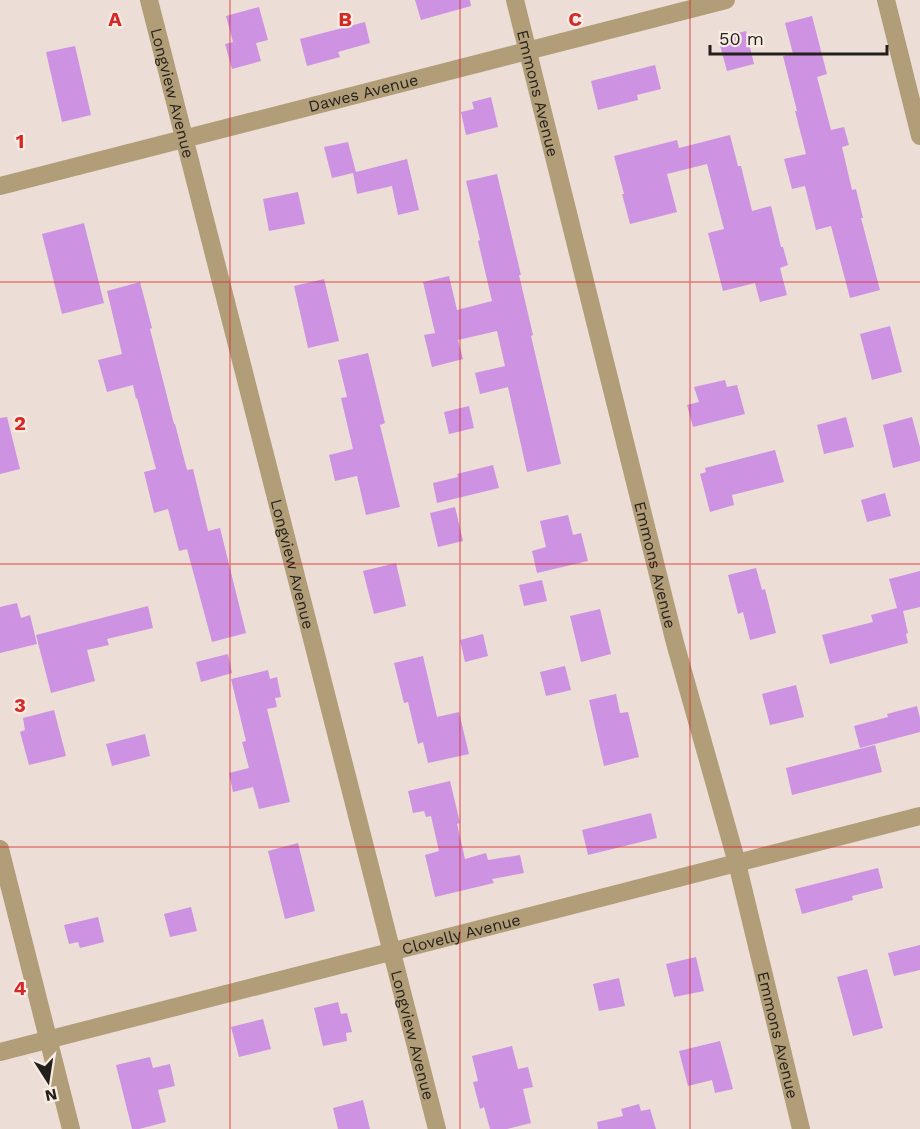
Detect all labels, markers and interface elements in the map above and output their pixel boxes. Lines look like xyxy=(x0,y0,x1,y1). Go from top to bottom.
text: A xyxy=(108,7,122,31)
text: B xyxy=(338,7,352,31)
text: C xyxy=(568,7,582,31)
scale bar xyxy=(710,18,887,56)
street label: Longview Avenue xyxy=(147,26,198,160)
street label: Emmons Avenue xyxy=(513,28,563,159)
text: 50 m xyxy=(719,28,764,49)
street label: Dawes Avenue xyxy=(306,70,420,116)
text: 1 xyxy=(16,129,24,153)
text: 2 xyxy=(14,411,26,435)
street label: Longview Avenue xyxy=(267,497,318,631)
street label: Emmons Avenue xyxy=(630,499,680,630)
text: 3 xyxy=(14,693,26,717)
street label: Clovelly Avenue xyxy=(400,910,523,959)
street label: Longview Avenue xyxy=(387,968,438,1102)
street label: Emmons Avenue xyxy=(753,970,802,1101)
text: 4 xyxy=(14,976,27,1000)
north arrow xyxy=(18,1051,78,1111)
text: N xyxy=(43,1085,59,1106)

